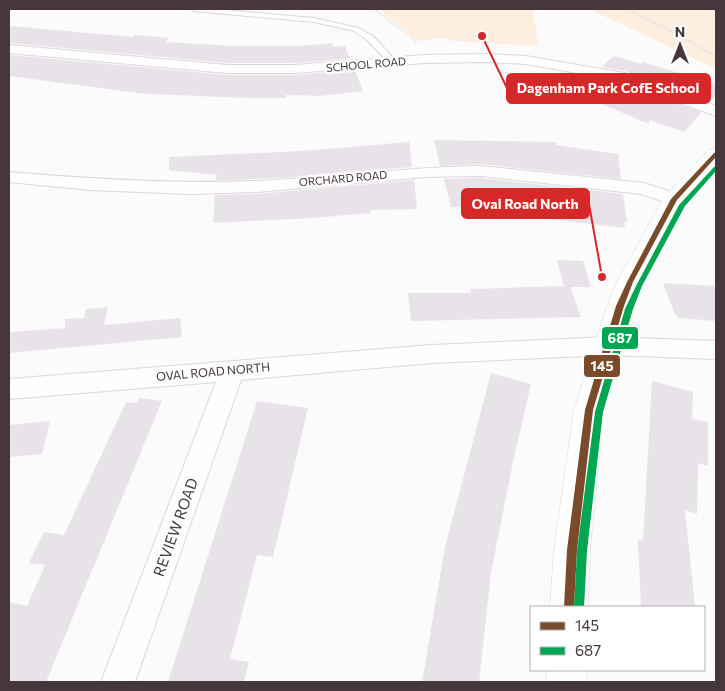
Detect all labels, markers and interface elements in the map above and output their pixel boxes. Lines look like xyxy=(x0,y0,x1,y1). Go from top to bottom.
north arrow xyxy=(655,20,705,70)
text: N xyxy=(675,23,685,40)
street label: SCHOOL ROAD xyxy=(326,54,406,74)
callout: Dagenham Park CofE School xyxy=(507,74,710,103)
text: Dagenham Park CofE School xyxy=(517,79,699,96)
street label: ORCHARD ROAD xyxy=(298,168,388,188)
callout: Oval Road North xyxy=(462,189,589,218)
text: Oval Road North xyxy=(471,195,579,212)
line badge: 687 xyxy=(601,326,639,350)
text: 687 xyxy=(608,329,633,346)
line badge: 145 xyxy=(583,354,621,378)
text: 145 xyxy=(590,357,614,374)
street label: OVAL ROAD NORTH xyxy=(155,359,271,383)
street label: REVIEW ROAD xyxy=(149,475,201,579)
legend xyxy=(530,606,705,671)
text: 145 xyxy=(575,616,599,634)
text: 687 xyxy=(575,641,601,659)

